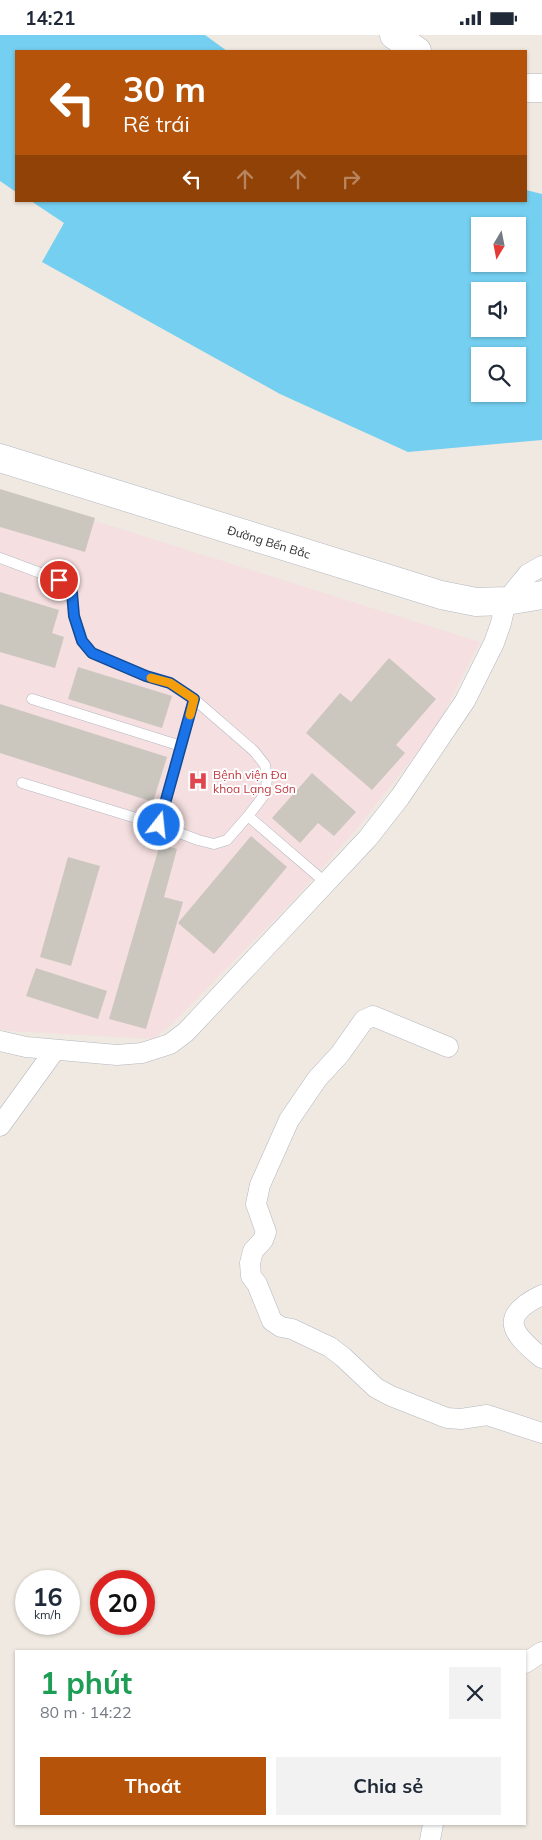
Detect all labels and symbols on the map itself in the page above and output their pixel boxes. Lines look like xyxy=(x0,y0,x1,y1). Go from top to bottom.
north arrow xyxy=(471,217,526,273)
street label: Đường Bến Bắc xyxy=(226,522,313,562)
pin xyxy=(38,559,80,601)
place label: Bệnh viện Đa khoa Lạng Sơn xyxy=(213,767,296,796)
hospital icon: Bệnh viện Đa khoa Lạng Sơn xyxy=(187,770,209,792)
position arrow xyxy=(132,798,184,850)
speed limit sign: 20 xyxy=(90,1570,155,1635)

